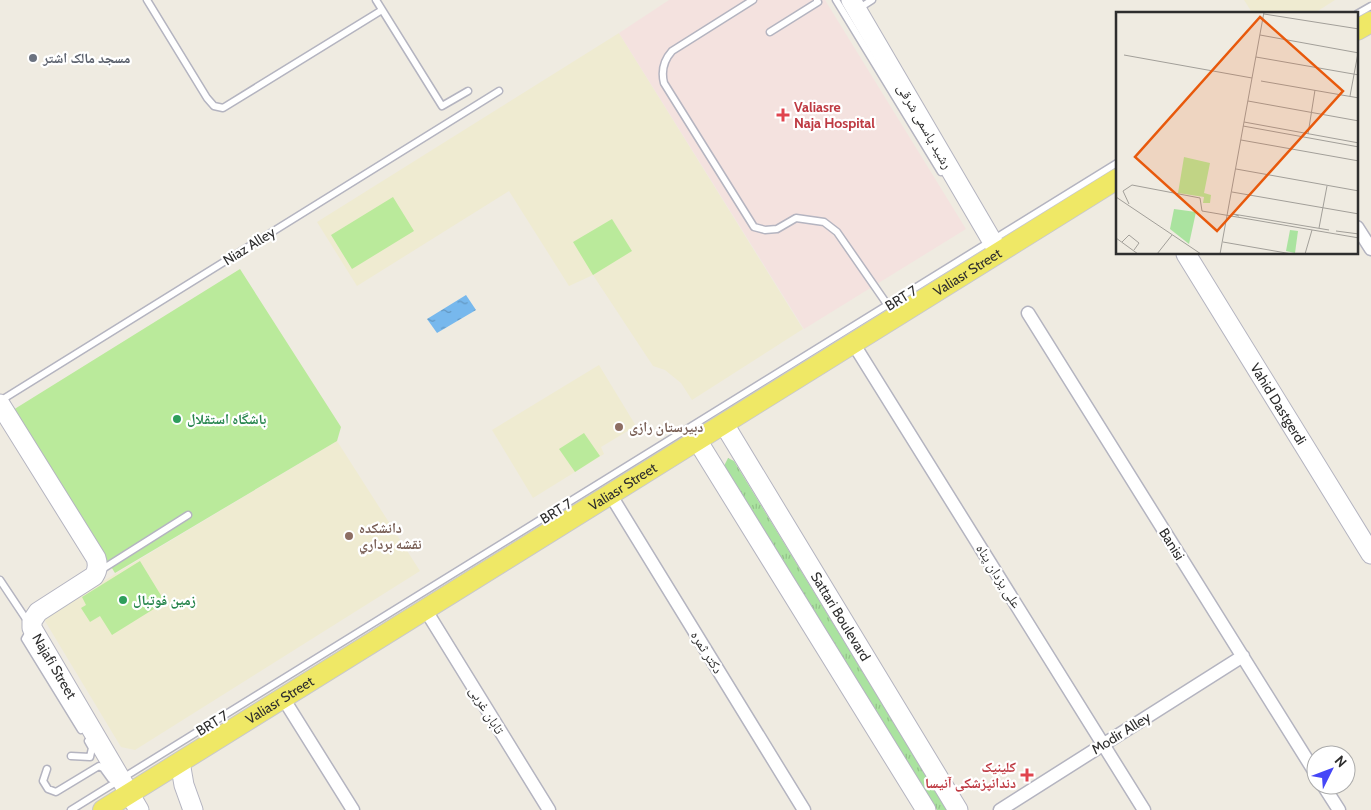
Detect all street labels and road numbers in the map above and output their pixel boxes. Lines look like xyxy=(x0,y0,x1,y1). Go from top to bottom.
street label: رشید یاسمی شرقی xyxy=(893,80,957,172)
street label: Niaz Alley xyxy=(219,223,279,269)
street label: Valiasr Street xyxy=(930,244,1005,300)
street label: BRT 7 xyxy=(882,281,920,315)
street label: Vahid Dastgerdi xyxy=(1246,360,1310,448)
street label: Valiasr Street xyxy=(585,458,660,515)
street label: BRT 7 xyxy=(537,494,575,528)
street label: Banisi xyxy=(1155,525,1189,563)
street label: علی یزدان پناه xyxy=(972,541,1026,612)
street label: Sattari Boulevard xyxy=(807,569,874,664)
street label: دکتر ثمره xyxy=(687,627,727,677)
street label: Najafi Street xyxy=(28,630,81,702)
street label: Valiasr Street xyxy=(242,672,317,728)
street label: تابان غربی xyxy=(465,683,509,738)
street label: BRT 7 xyxy=(193,706,231,740)
street label: Modir Alley xyxy=(1088,708,1154,758)

